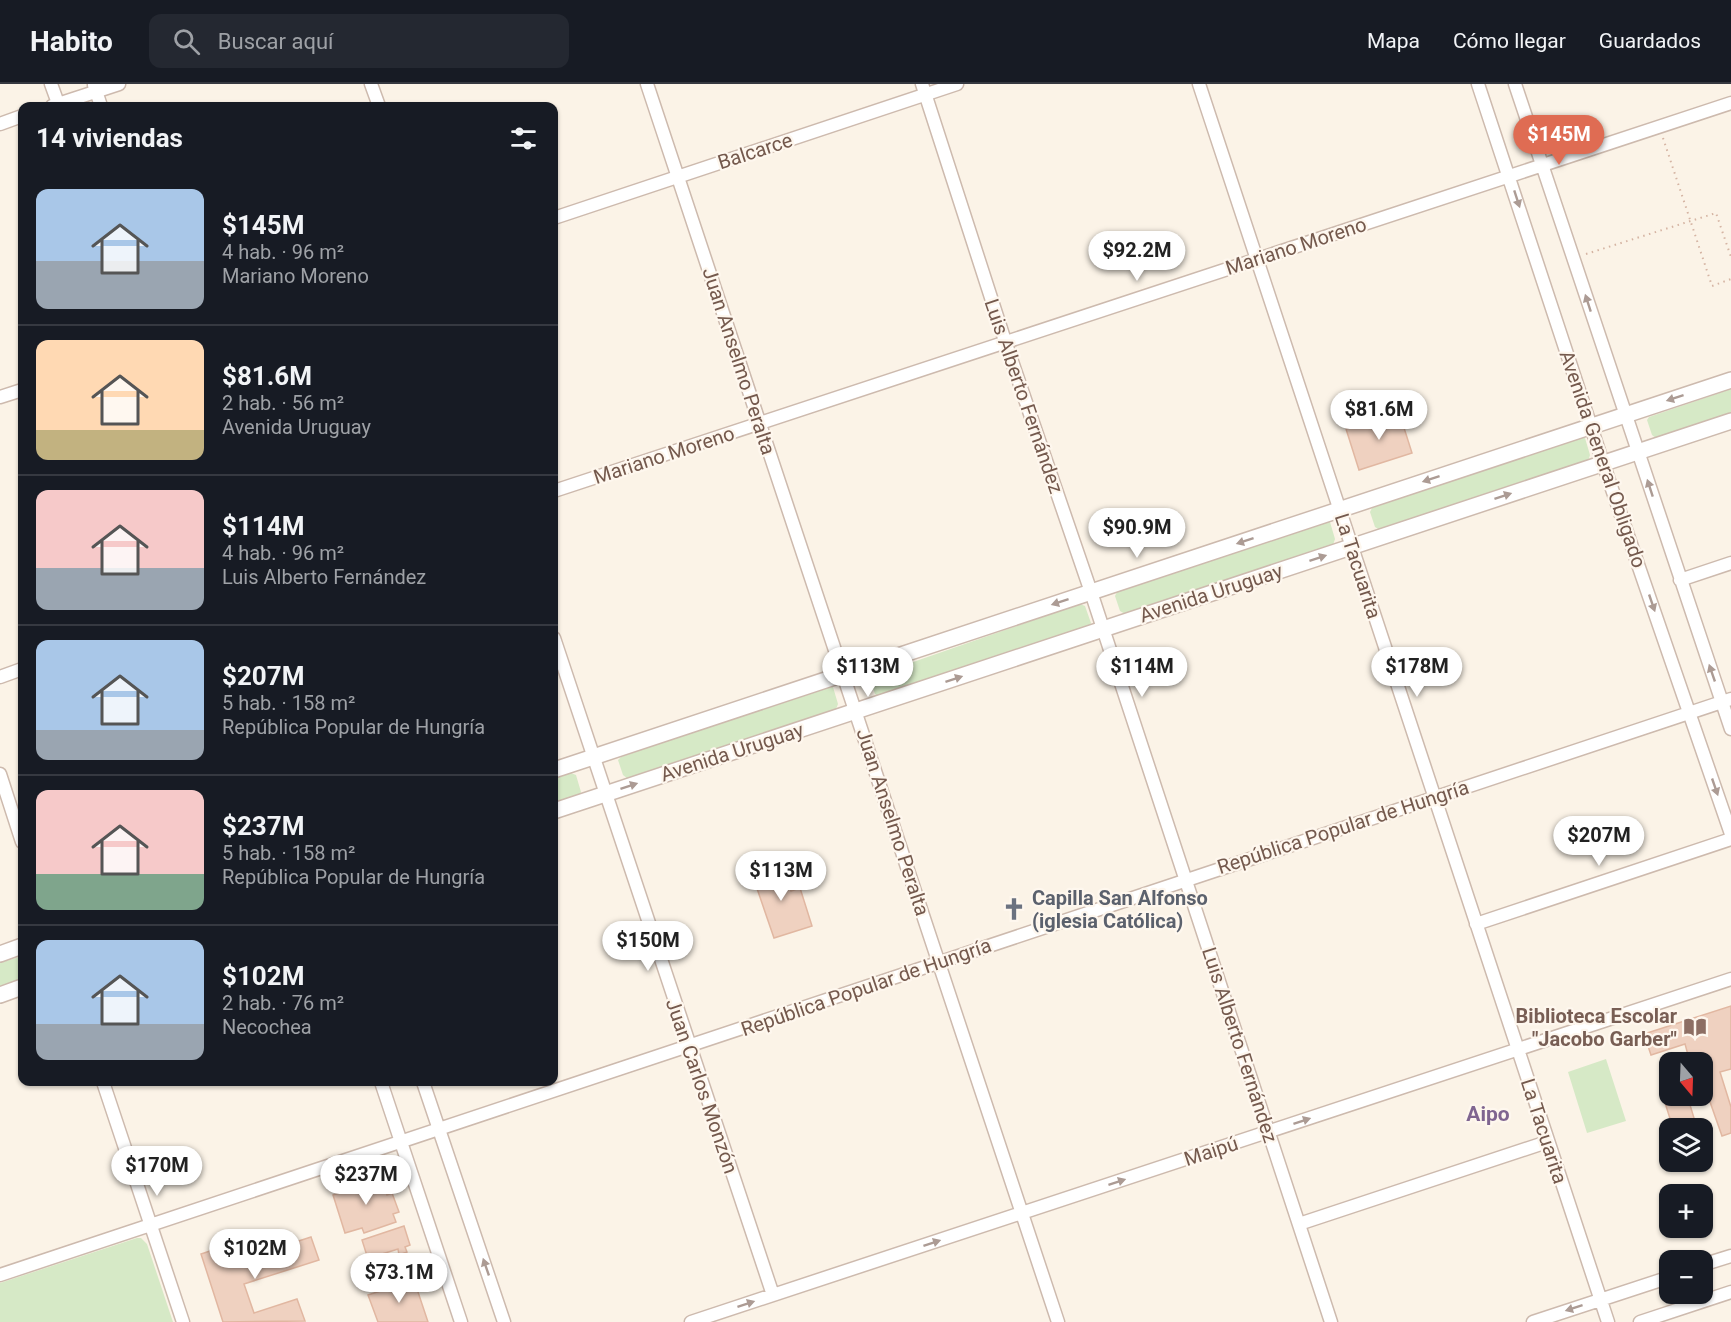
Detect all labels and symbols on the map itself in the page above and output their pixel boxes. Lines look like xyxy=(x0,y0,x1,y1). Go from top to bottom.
pin: $145M xyxy=(1517,115,1601,166)
street label: Balcarce xyxy=(715,128,795,174)
one-way arrow xyxy=(1513,190,1522,208)
street label: Mariano Moreno xyxy=(1222,212,1370,280)
pin: $92.2M xyxy=(1088,231,1186,282)
street label: Juan Anselmo Peralta xyxy=(697,264,781,458)
one-way arrow xyxy=(1583,294,1593,312)
street label: Luis Alberto Fernández xyxy=(979,296,1069,497)
street label: Avenida General Obligado xyxy=(1555,347,1651,571)
pin: $81.6M xyxy=(1330,390,1428,441)
one-way arrow xyxy=(1666,394,1684,403)
street label: Mariano Moreno xyxy=(590,421,738,489)
one-way arrow xyxy=(1422,475,1440,484)
one-way arrow xyxy=(1645,479,1654,497)
one-way arrow xyxy=(1494,491,1512,501)
pin: $90.9M xyxy=(1088,508,1186,559)
street label: La Tacuarita xyxy=(1330,510,1386,622)
one-way arrow xyxy=(1236,536,1254,546)
one-way arrow xyxy=(1309,552,1327,562)
street label: Avenida Uruguay xyxy=(1136,558,1286,627)
one-way arrow xyxy=(1648,594,1658,612)
one-way arrow xyxy=(1051,597,1069,607)
pin: $113M xyxy=(826,647,910,698)
pin: $114M xyxy=(1100,647,1184,698)
pin: $178M xyxy=(1375,647,1459,698)
one-way arrow xyxy=(1707,664,1717,682)
one-way arrow xyxy=(945,673,963,683)
street label: Avenida Uruguay xyxy=(657,717,807,786)
street label: Juan Anselmo Peralta xyxy=(851,725,935,919)
street label: República Popular de Hungría xyxy=(1214,775,1472,879)
one-way arrow xyxy=(1711,779,1721,797)
one-way arrow xyxy=(620,781,638,791)
pin: $207M xyxy=(1557,816,1641,867)
pin: $113M xyxy=(739,851,823,902)
place label: Capilla San Alfonso (iglesia Católica) xyxy=(1032,886,1208,933)
church icon: Capilla San Alfonso (iglesia Católica) xyxy=(1001,896,1027,922)
pin: $150M xyxy=(606,921,690,972)
street label: República Popular de Hungría xyxy=(738,933,994,1041)
street label: Luis Alberto Fernández xyxy=(1197,944,1283,1146)
street label: Juan Carlos Monzón xyxy=(661,995,743,1177)
place label: Biblioteca Escolar "Jacobo Garber" xyxy=(1516,1004,1678,1051)
library icon: Biblioteca Escolar "Jacobo Garber" xyxy=(1682,1014,1708,1040)
north arrow xyxy=(1659,1052,1713,1106)
street label: La Tacuarita xyxy=(1516,1075,1572,1187)
district label: Aipo xyxy=(1466,1102,1510,1126)
one-way arrow xyxy=(1293,1116,1311,1125)
street label: Maipú xyxy=(1181,1131,1241,1171)
pin: $170M xyxy=(115,1146,199,1197)
pin: $237M xyxy=(324,1155,408,1206)
one-way arrow xyxy=(1108,1177,1126,1186)
pin: $102M xyxy=(213,1229,297,1280)
one-way arrow xyxy=(923,1238,941,1247)
pin: $73.1M xyxy=(350,1253,448,1304)
one-way arrow xyxy=(480,1258,490,1276)
one-way arrow xyxy=(738,1298,756,1308)
one-way arrow xyxy=(1565,1304,1583,1314)

